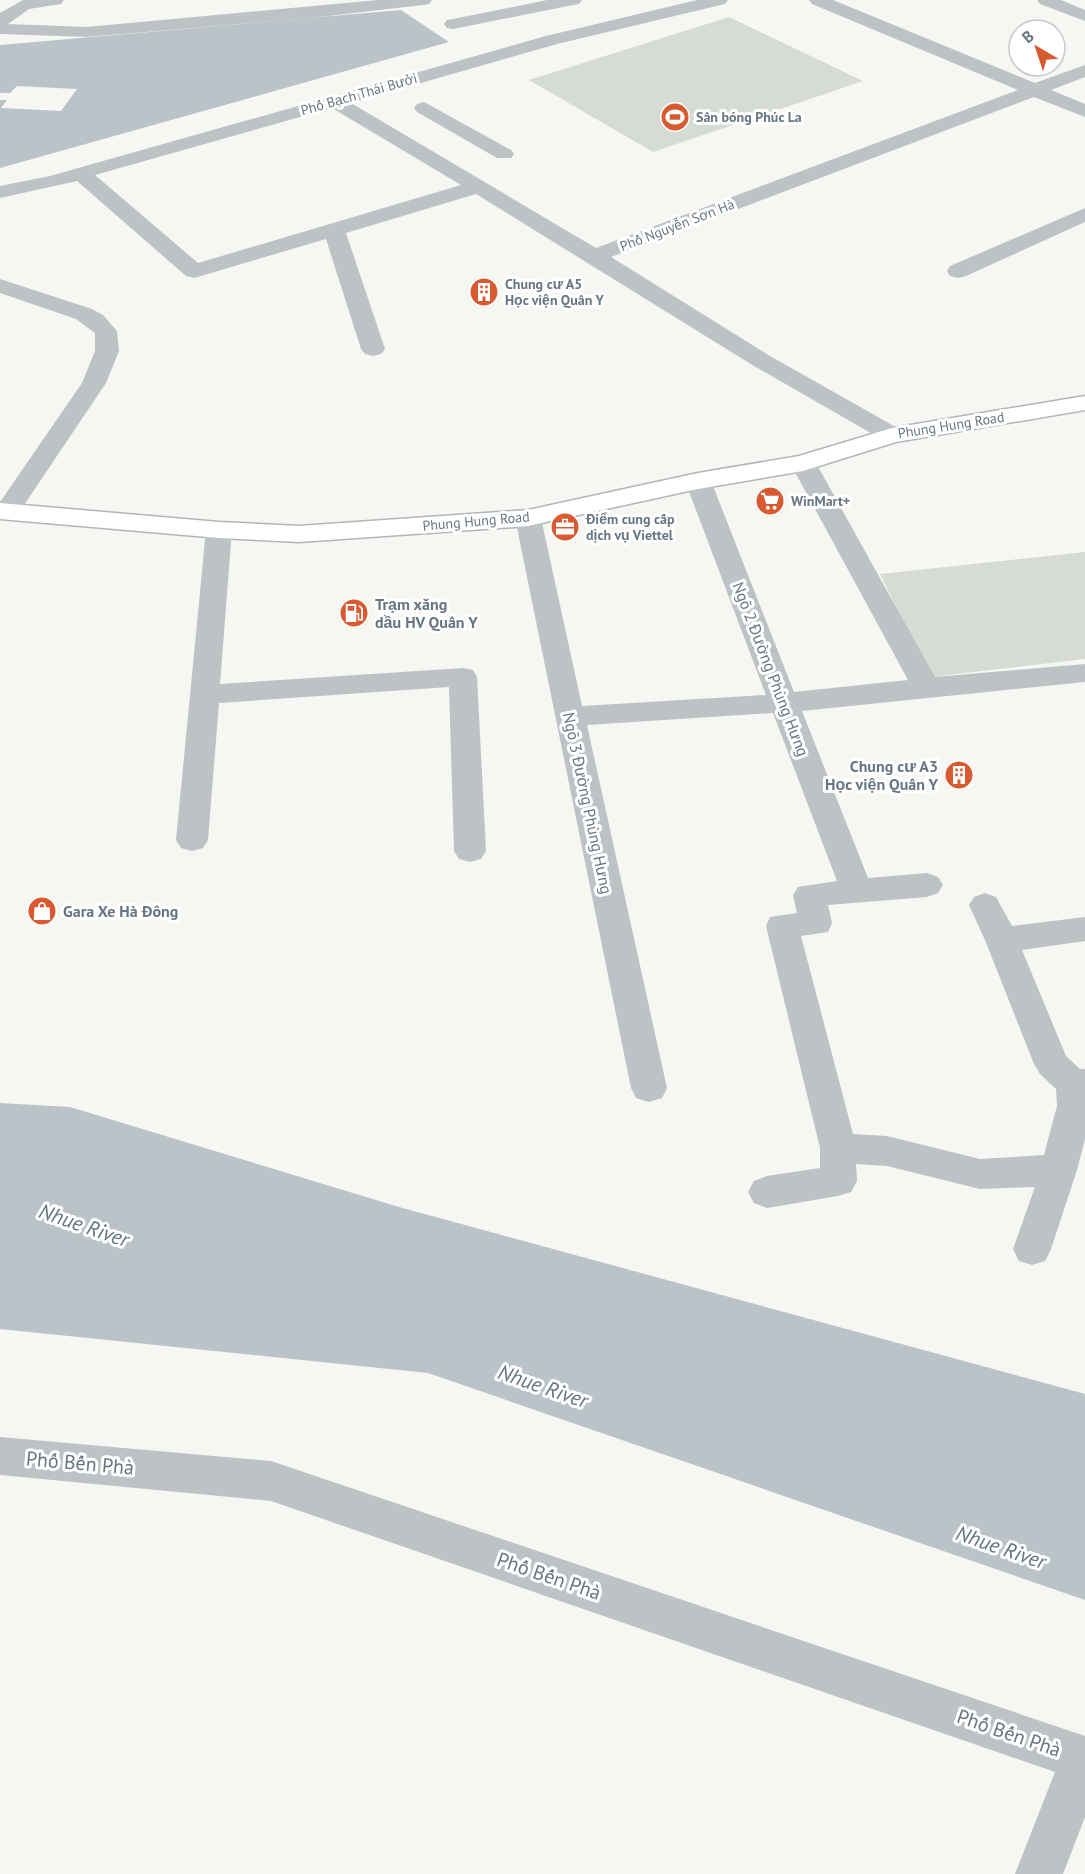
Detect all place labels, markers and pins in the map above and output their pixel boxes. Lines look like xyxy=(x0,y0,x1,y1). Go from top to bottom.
sports icon: Sân bóng Phúc La xyxy=(659,101,691,133)
place label: Sân bóng Phúc La xyxy=(696,108,802,126)
place label: Chung cư A5 Học viện Quân Y xyxy=(505,275,604,309)
building icon: Chung cư A5 Học viện Quân Y xyxy=(468,276,500,308)
supermarket icon: WinMart+ xyxy=(754,485,786,517)
place label: WinMart+ xyxy=(791,492,850,510)
place label: Điểm cung cấp dịch vụ Viettel xyxy=(585,510,675,544)
office icon: Điểm cung cấp dịch vụ Viettel xyxy=(549,511,581,543)
place label: Trạm xăng dầu HV Quân Y xyxy=(375,594,478,632)
fuel station icon: Trạm xăng dầu HV Quân Y xyxy=(338,597,370,629)
place label: Chung cư A3 Học viện Quân Y xyxy=(825,756,939,794)
building icon: Chung cư A3 Học viện Quân Y xyxy=(943,759,975,791)
shop icon: Gara Xe Hà Đông xyxy=(26,895,58,927)
place label: Gara Xe Hà Đông xyxy=(63,901,178,921)

